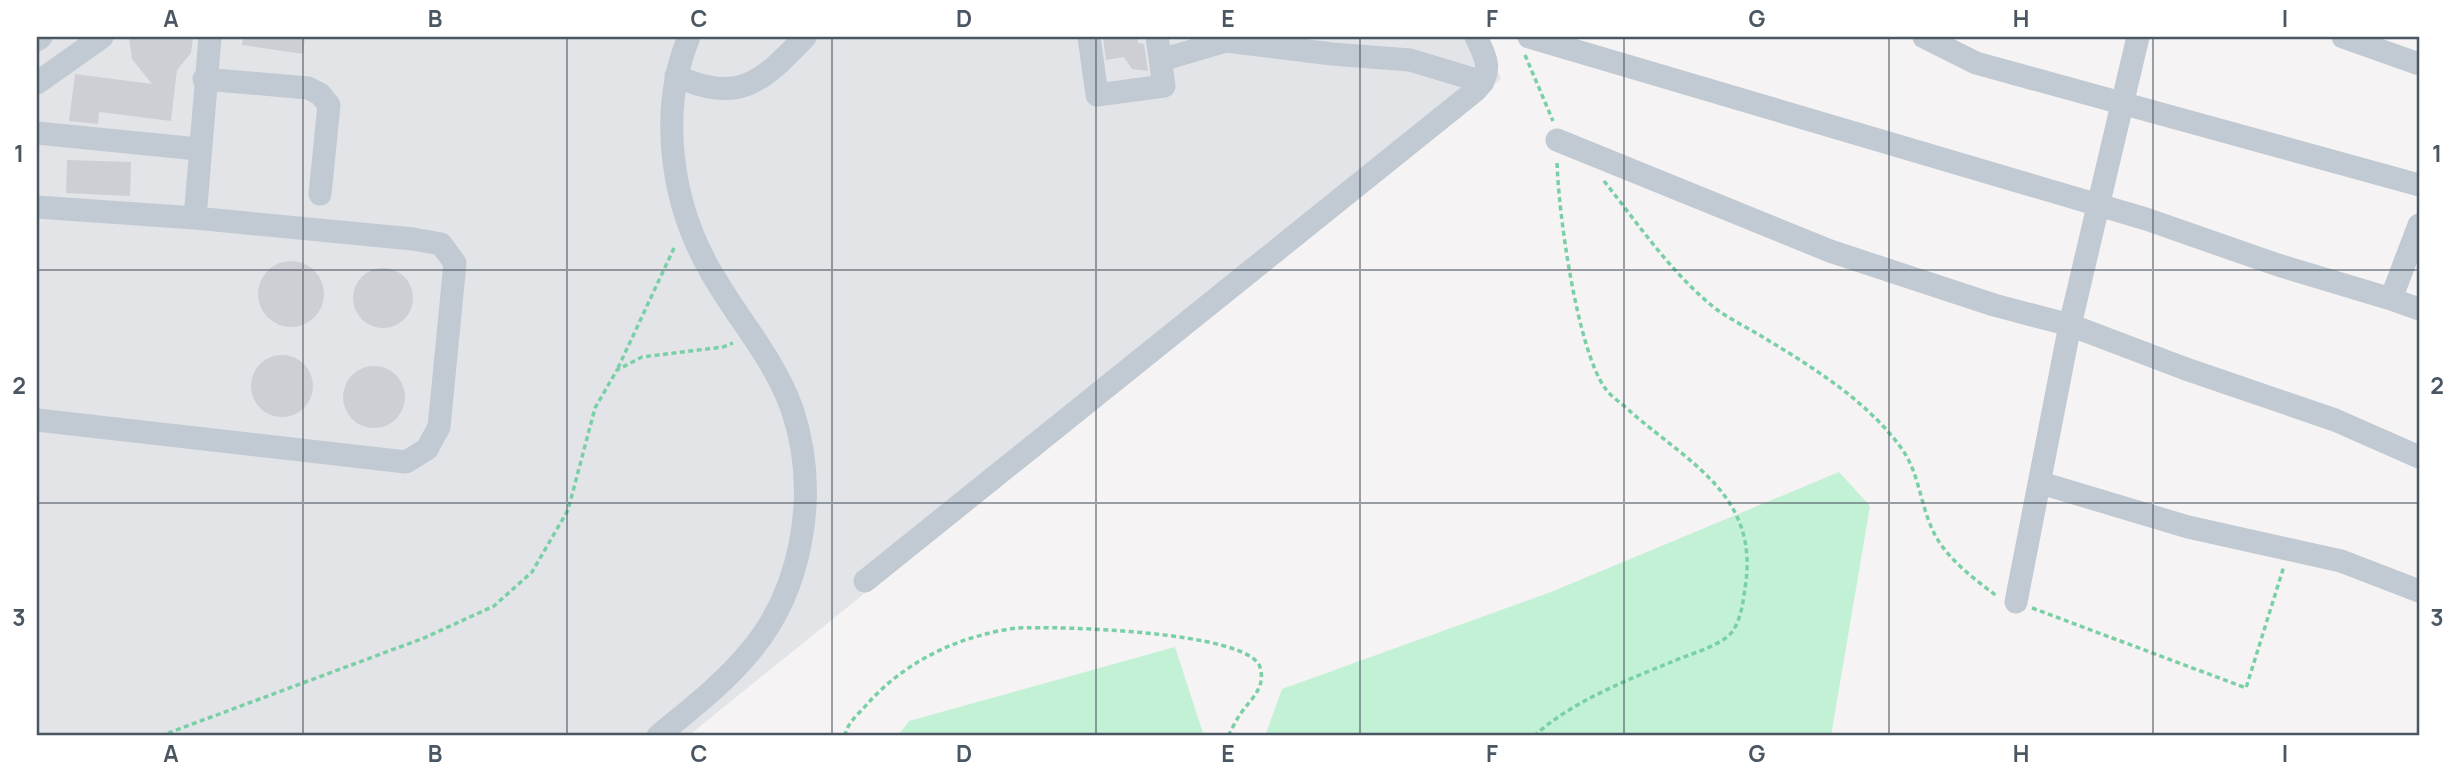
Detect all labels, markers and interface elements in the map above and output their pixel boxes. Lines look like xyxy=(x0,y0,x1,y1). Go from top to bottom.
text: A xyxy=(163,2,179,34)
text: B xyxy=(428,2,442,34)
text: C xyxy=(691,2,708,34)
text: D xyxy=(956,2,972,34)
text: E xyxy=(1221,2,1235,34)
text: F xyxy=(1486,2,1498,34)
text: G xyxy=(1749,2,1766,34)
text: H xyxy=(2013,2,2029,34)
text: I xyxy=(2282,2,2288,34)
text: 1 xyxy=(14,137,24,169)
text: 1 xyxy=(2432,137,2442,169)
text: 2 xyxy=(12,369,26,401)
text: 2 xyxy=(2430,369,2444,401)
text: 3 xyxy=(12,601,26,633)
text: 3 xyxy=(2430,601,2444,633)
text: A xyxy=(163,737,179,769)
text: B xyxy=(428,737,442,769)
text: C xyxy=(691,737,708,769)
text: D xyxy=(956,737,972,769)
text: E xyxy=(1221,737,1235,769)
text: F xyxy=(1486,737,1498,769)
text: G xyxy=(1749,737,1766,769)
text: H xyxy=(2013,737,2029,769)
text: I xyxy=(2282,737,2288,769)

